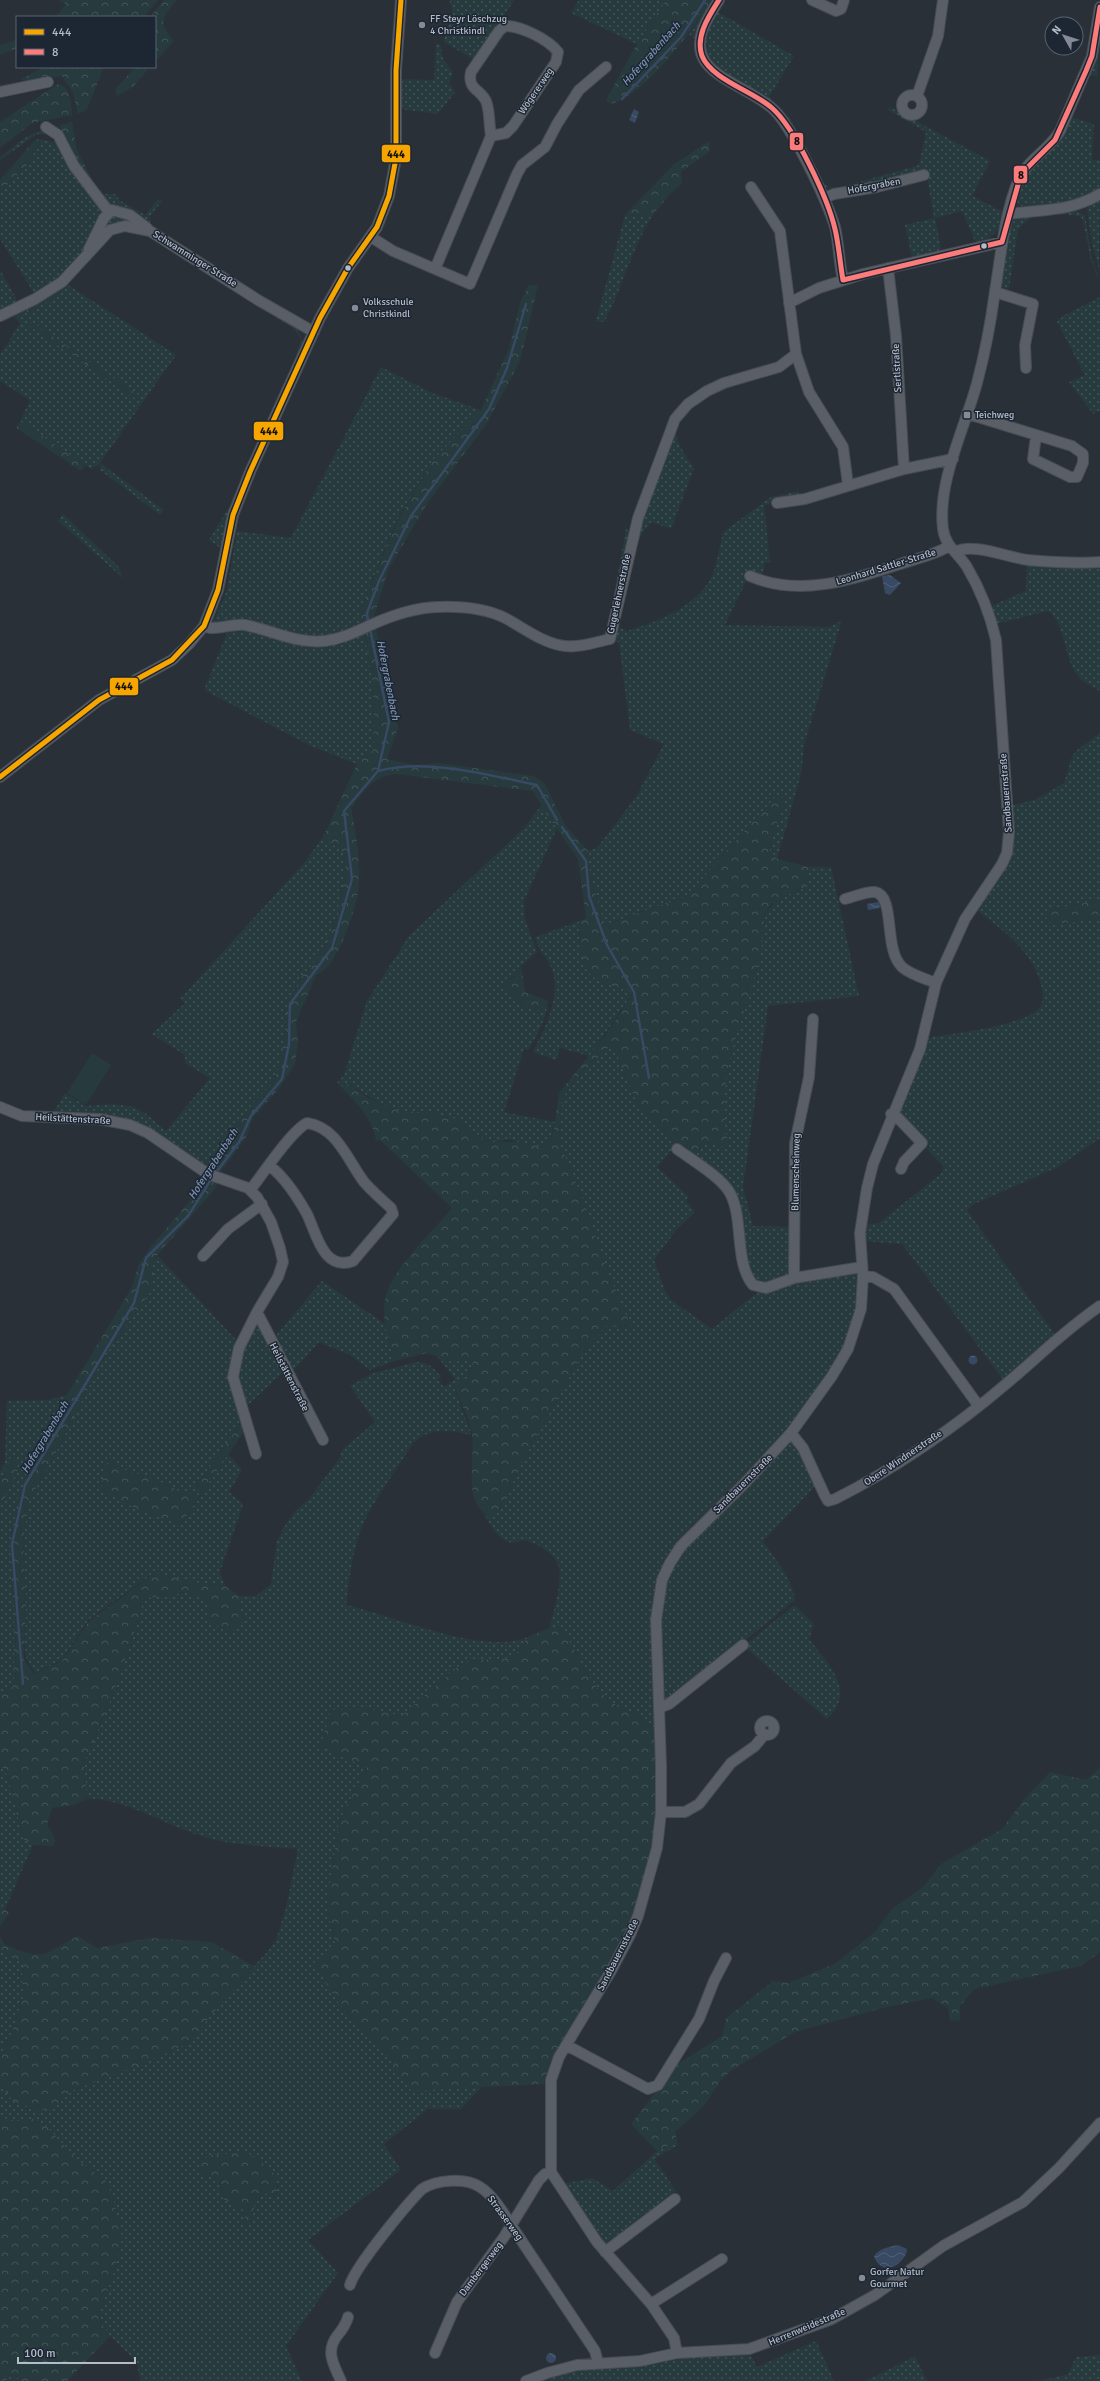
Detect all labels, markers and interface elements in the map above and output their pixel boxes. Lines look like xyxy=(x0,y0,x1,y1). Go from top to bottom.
place label: FF Steyr Löschzug 4 Christkindl xyxy=(430,13,507,37)
legend xyxy=(16,16,156,68)
north arrow xyxy=(1044,16,1084,56)
water label: Hofergrabenbach xyxy=(619,19,684,89)
marker: FF Steyr Löschzug 4 Christkindl xyxy=(417,20,427,30)
text: N xyxy=(1049,23,1064,37)
text: 444 xyxy=(52,25,72,40)
text: 8 xyxy=(52,45,58,60)
street label: Wögererweg xyxy=(516,66,556,116)
line badge: 8 xyxy=(789,132,804,151)
text: 8 xyxy=(794,135,800,148)
line badge: 444 xyxy=(381,144,411,163)
text: 444 xyxy=(387,148,405,161)
line badge: 8 xyxy=(1013,165,1028,184)
text: 8 xyxy=(1018,169,1024,182)
street label: Hofergraben xyxy=(847,175,901,197)
street label: Schwamminger Straße xyxy=(151,228,239,290)
unlabelled marker xyxy=(979,241,989,251)
unlabelled marker xyxy=(343,263,353,273)
place label: Volksschule Christkindl xyxy=(363,296,414,320)
marker: Volksschule Christkindl xyxy=(350,303,360,313)
street label: Sertlstraße xyxy=(890,343,904,393)
place label: Teichweg xyxy=(975,409,1014,421)
marker: Teichweg xyxy=(962,410,972,420)
line badge: 444 xyxy=(253,421,284,441)
text: 444 xyxy=(260,425,278,438)
street label: Leonhard Sattler-Straße xyxy=(835,546,937,588)
street label: Gugerlehnerstraße xyxy=(605,553,633,635)
water label: Hofergrabenbach xyxy=(374,639,402,722)
line badge: 444 xyxy=(109,677,139,696)
text: 444 xyxy=(115,680,133,693)
street label: Sandbauernstraße xyxy=(997,753,1015,833)
street label: Heilstättenstraße xyxy=(35,1111,111,1127)
water label: Hofergrabenbach xyxy=(185,1126,241,1202)
street label: Blumenscheinweg xyxy=(789,1133,803,1211)
street label: Heilstättenstraße xyxy=(267,1341,311,1413)
water label: Hofergrabenbach xyxy=(18,1398,72,1475)
street label: Obere Windnerstraße xyxy=(862,1427,944,1489)
street label: Sandbauernstraße xyxy=(711,1452,775,1516)
street label: Sandbauernstraße xyxy=(595,1917,641,1993)
street label: Strasserweg xyxy=(485,2193,525,2243)
street label: Dambergerweg xyxy=(457,2239,505,2299)
place label: Gorfer Natur Gourmet xyxy=(870,2266,924,2290)
marker: Gorfer Natur Gourmet xyxy=(857,2273,867,2283)
street label: Herrenweidestraße xyxy=(767,2305,847,2349)
scale bar xyxy=(18,2339,135,2365)
text: 100 m xyxy=(24,2346,56,2361)

